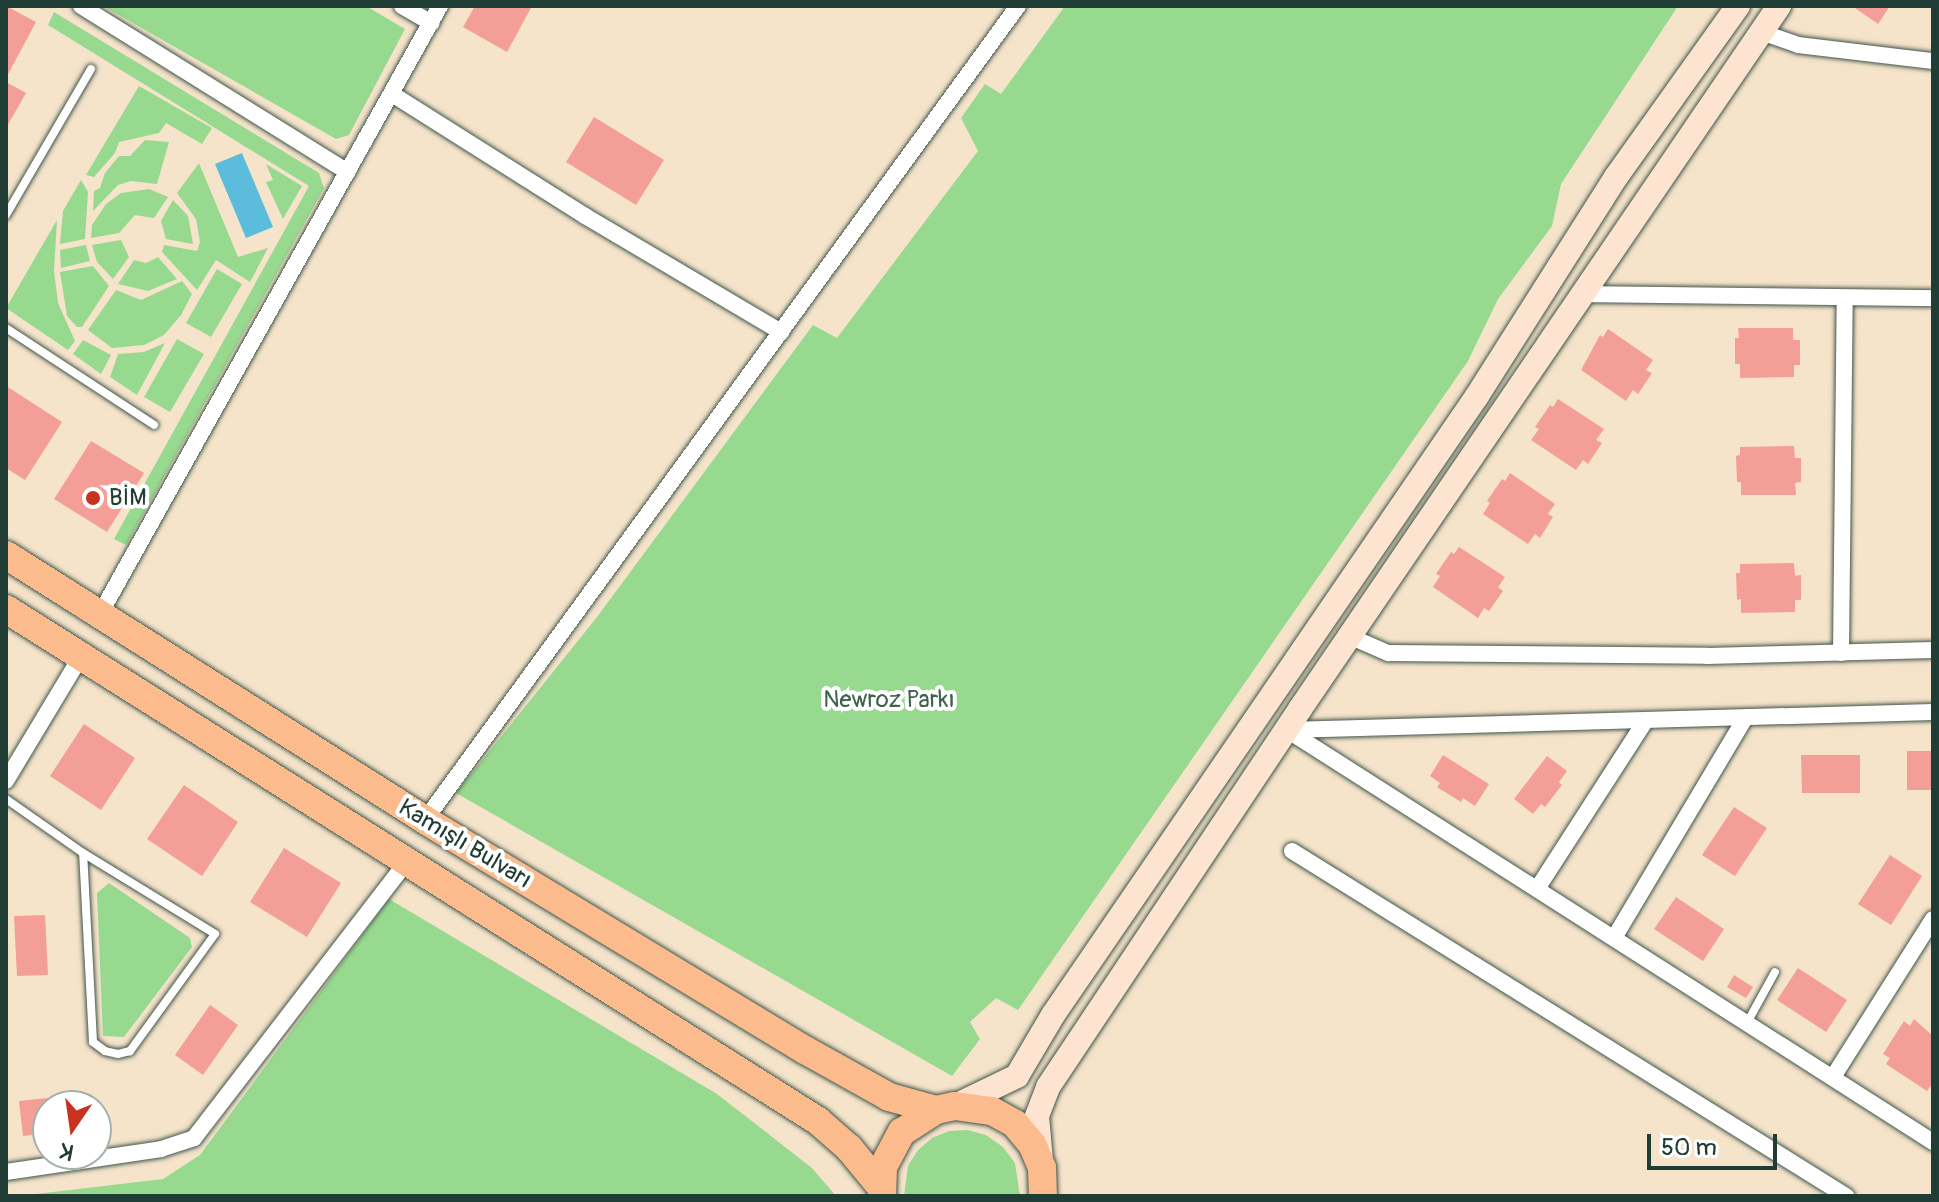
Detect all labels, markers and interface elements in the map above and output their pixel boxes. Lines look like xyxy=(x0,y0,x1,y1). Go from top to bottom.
place label: BİM xyxy=(109,484,147,512)
marker: BİM xyxy=(84,489,102,507)
park label: Newroz Parkı xyxy=(823,686,955,714)
street label: Kamışlı Bulvarı xyxy=(393,793,537,895)
north arrow xyxy=(32,1090,112,1170)
scale bar xyxy=(1651,1118,1781,1168)
text: 50 m xyxy=(1661,1133,1717,1162)
text: K xyxy=(57,1136,77,1167)

